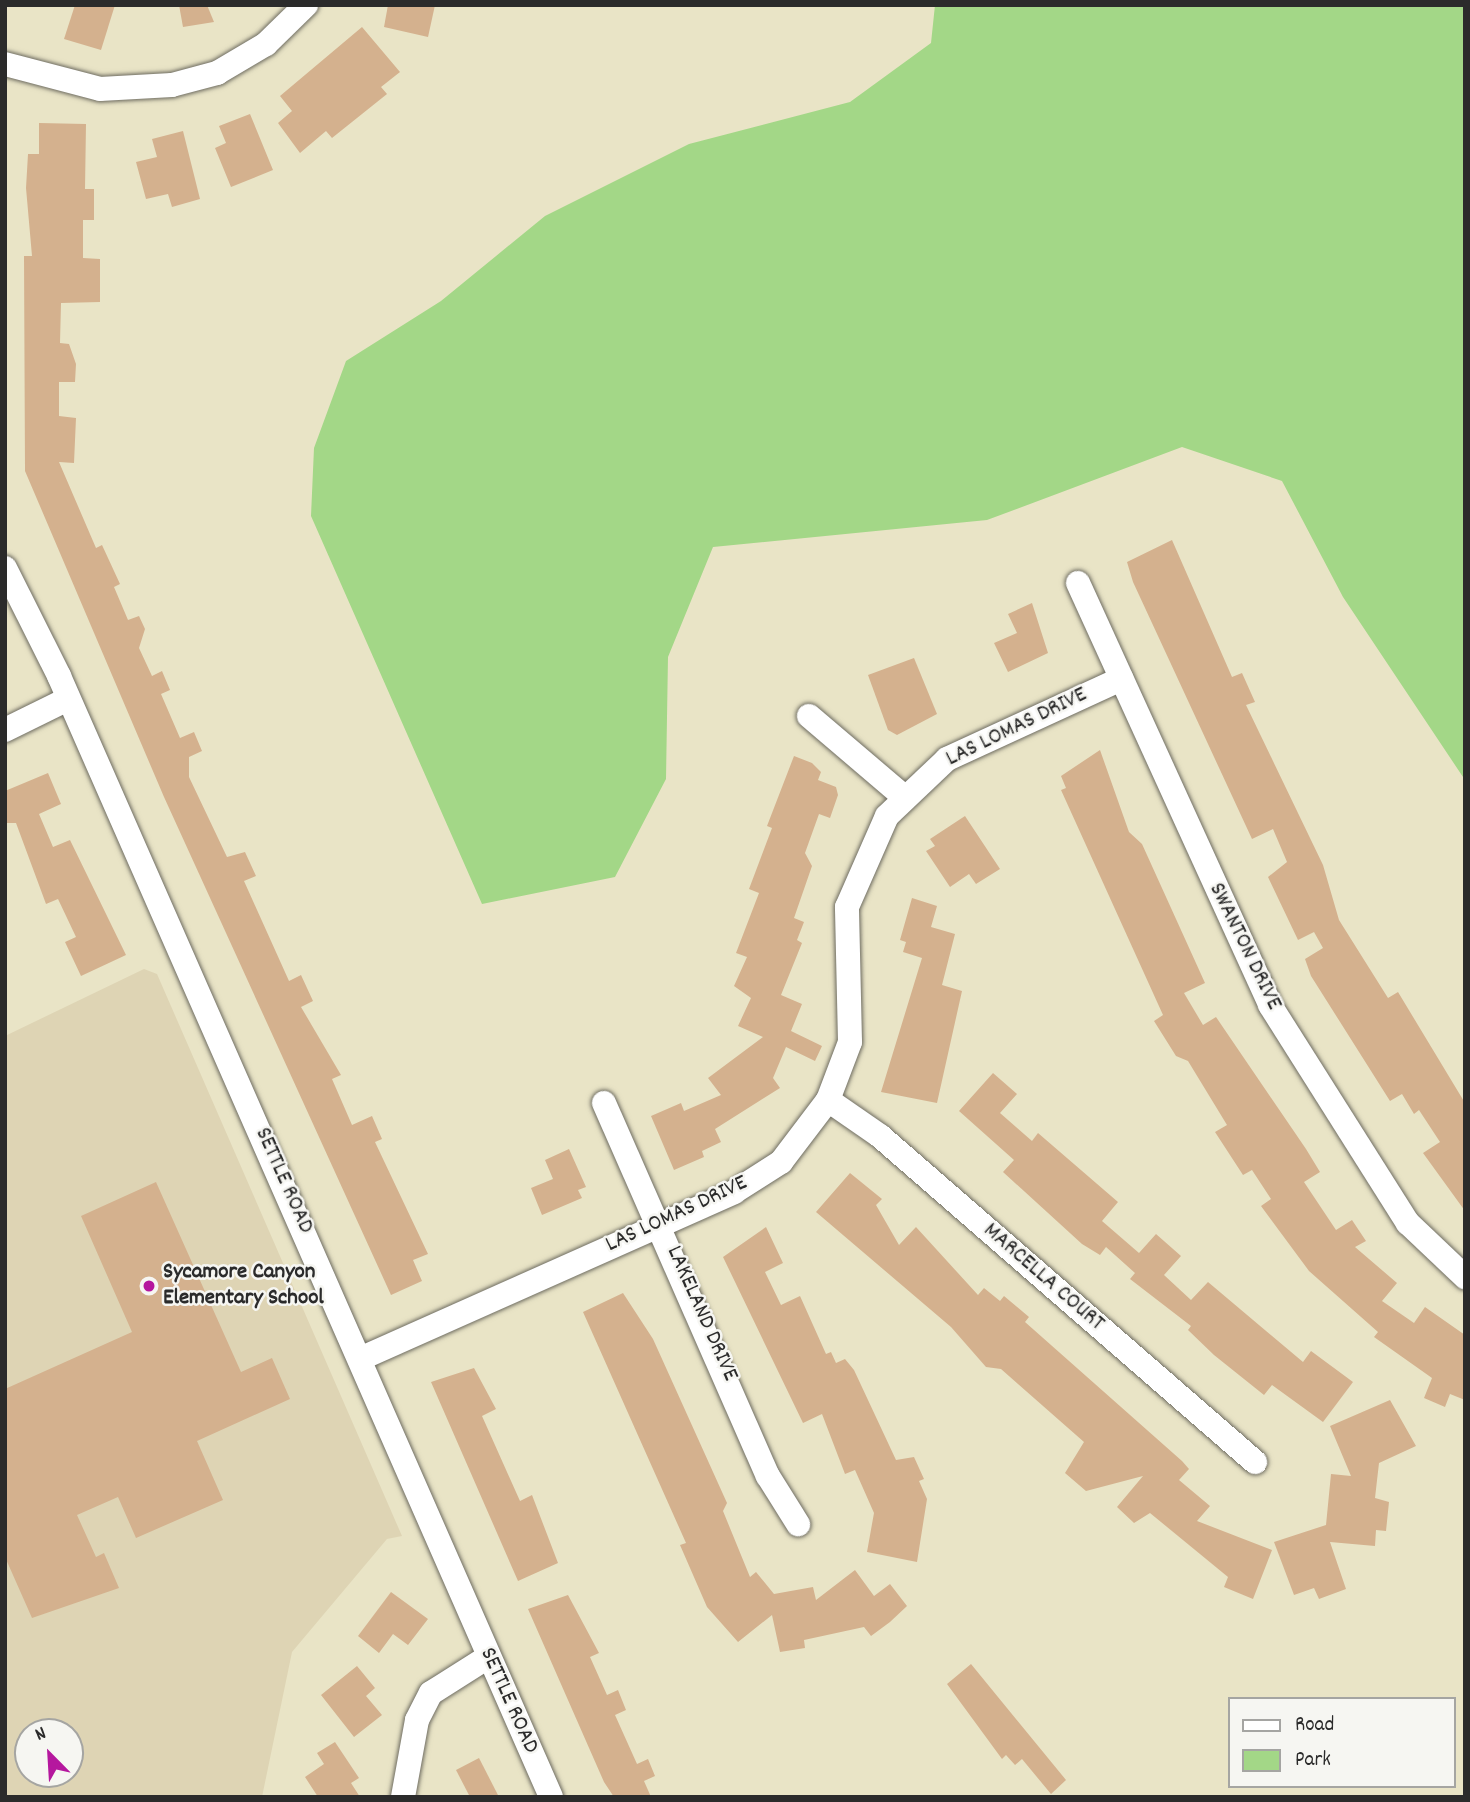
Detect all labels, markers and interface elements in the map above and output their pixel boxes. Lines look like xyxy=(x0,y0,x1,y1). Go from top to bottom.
street label: LAS LOMAS DRIVE xyxy=(942,682,1092,774)
street label: SWANTON DRIVE xyxy=(1201,879,1287,1015)
street label: SETTLE ROAD xyxy=(247,1124,319,1238)
street label: LAS LOMAS DRIVE xyxy=(602,1170,752,1260)
street label: MARCELLA COURT xyxy=(977,1218,1109,1338)
street label: LAKELAND DRIVE xyxy=(659,1242,743,1386)
place label: Sycamore Canyon Elementary School xyxy=(163,1259,324,1313)
marker: Sycamore Canyon Elementary School xyxy=(141,1278,157,1294)
street label: SETTLE ROAD xyxy=(472,1644,544,1758)
legend xyxy=(1228,1697,1456,1788)
text: Road xyxy=(1295,1711,1334,1741)
north arrow xyxy=(14,1718,84,1788)
text: N xyxy=(31,1721,51,1749)
text: Park xyxy=(1295,1746,1331,1776)

